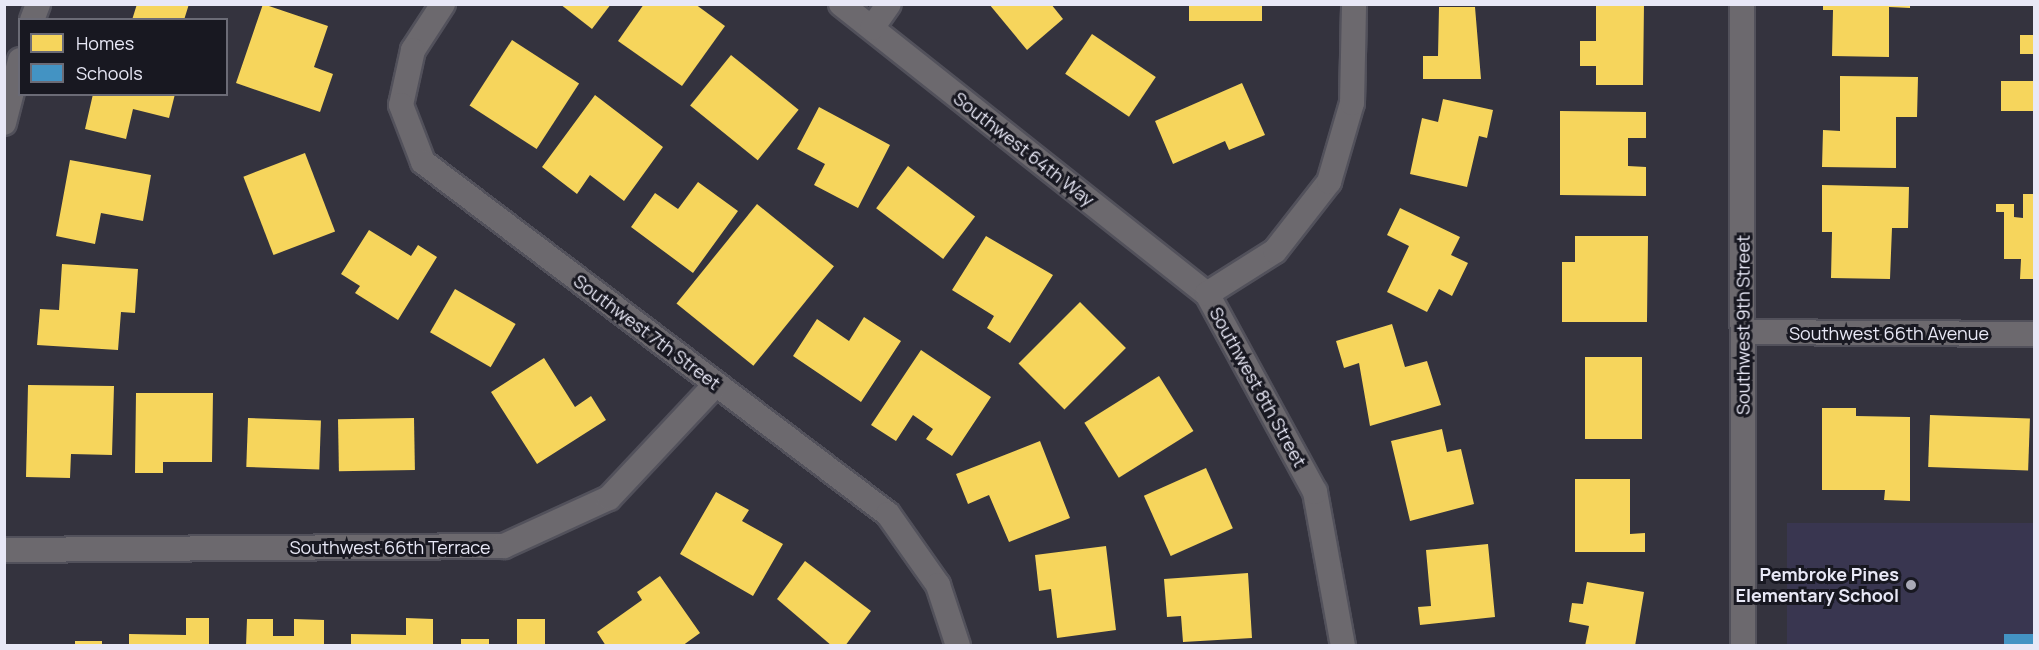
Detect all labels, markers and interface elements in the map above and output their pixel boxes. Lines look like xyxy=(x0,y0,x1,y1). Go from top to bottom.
legend xyxy=(18,18,228,96)
text: Homes xyxy=(76,31,134,55)
text: Schools xyxy=(76,61,143,85)
street label: Southwest 64th Way xyxy=(949,87,1099,211)
street label: Southwest 9th Street xyxy=(1732,235,1754,415)
street label: Southwest 7th Street xyxy=(569,270,725,394)
street label: Southwest 8th Street xyxy=(1205,303,1311,471)
street label: Southwest 66th Avenue xyxy=(1789,322,1989,344)
street label: Southwest 66th Terrace xyxy=(289,536,491,558)
place label: Pembroke Pines Elementary School xyxy=(1736,564,1899,606)
marker: Pembroke Pines Elementary School xyxy=(1904,578,1918,592)

